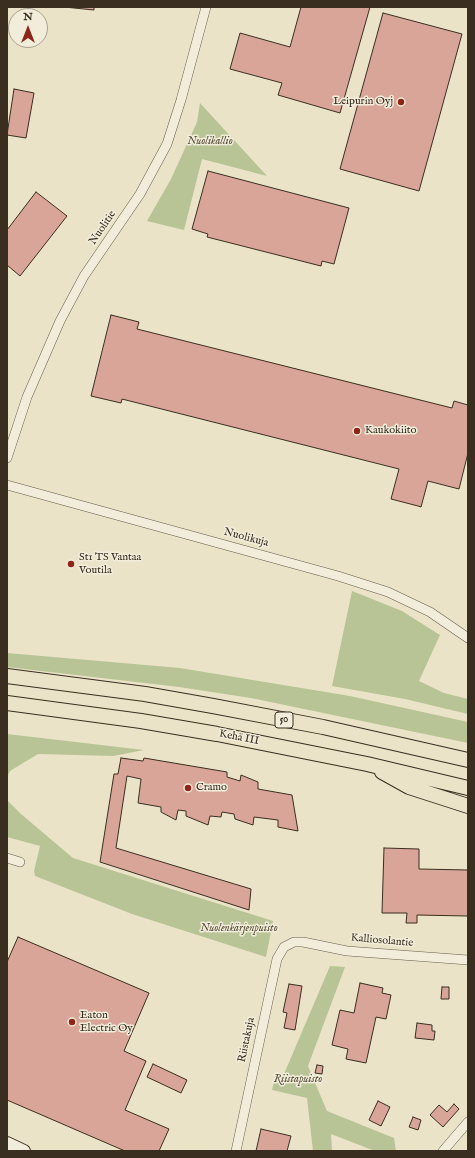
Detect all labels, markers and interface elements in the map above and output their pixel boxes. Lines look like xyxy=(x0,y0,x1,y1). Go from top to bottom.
north arrow xyxy=(8,8,48,48)
text: N xyxy=(23,10,33,24)
place label: Leipurin Oyj xyxy=(333,95,393,109)
marker: Leipurin Oyj xyxy=(396,97,406,107)
park label: Nuolikallio xyxy=(187,135,233,149)
street label: Nuolitie xyxy=(87,208,119,248)
place label: Kaukokiito xyxy=(365,424,416,438)
marker: Kaukokiito xyxy=(352,426,362,436)
street label: Nuolikuja xyxy=(222,526,270,550)
place label: St1 TS Vantaa Voutila xyxy=(79,551,141,577)
marker: St1 TS Vantaa Voutila xyxy=(66,559,76,569)
road number: 50 xyxy=(275,712,293,728)
street label: Kehä III xyxy=(218,728,260,748)
place label: Cramo xyxy=(196,781,227,795)
marker: Cramo xyxy=(183,783,193,793)
park label: Nuolenkärjenpuisto xyxy=(200,922,278,936)
street label: Kalliosolantie xyxy=(350,932,414,950)
place label: Eaton Electric Oy xyxy=(80,1009,133,1035)
street label: Riistakuja xyxy=(236,1016,258,1064)
marker: Eaton Electric Oy xyxy=(67,1017,77,1027)
park label: Riistapuisto xyxy=(274,1073,322,1087)

